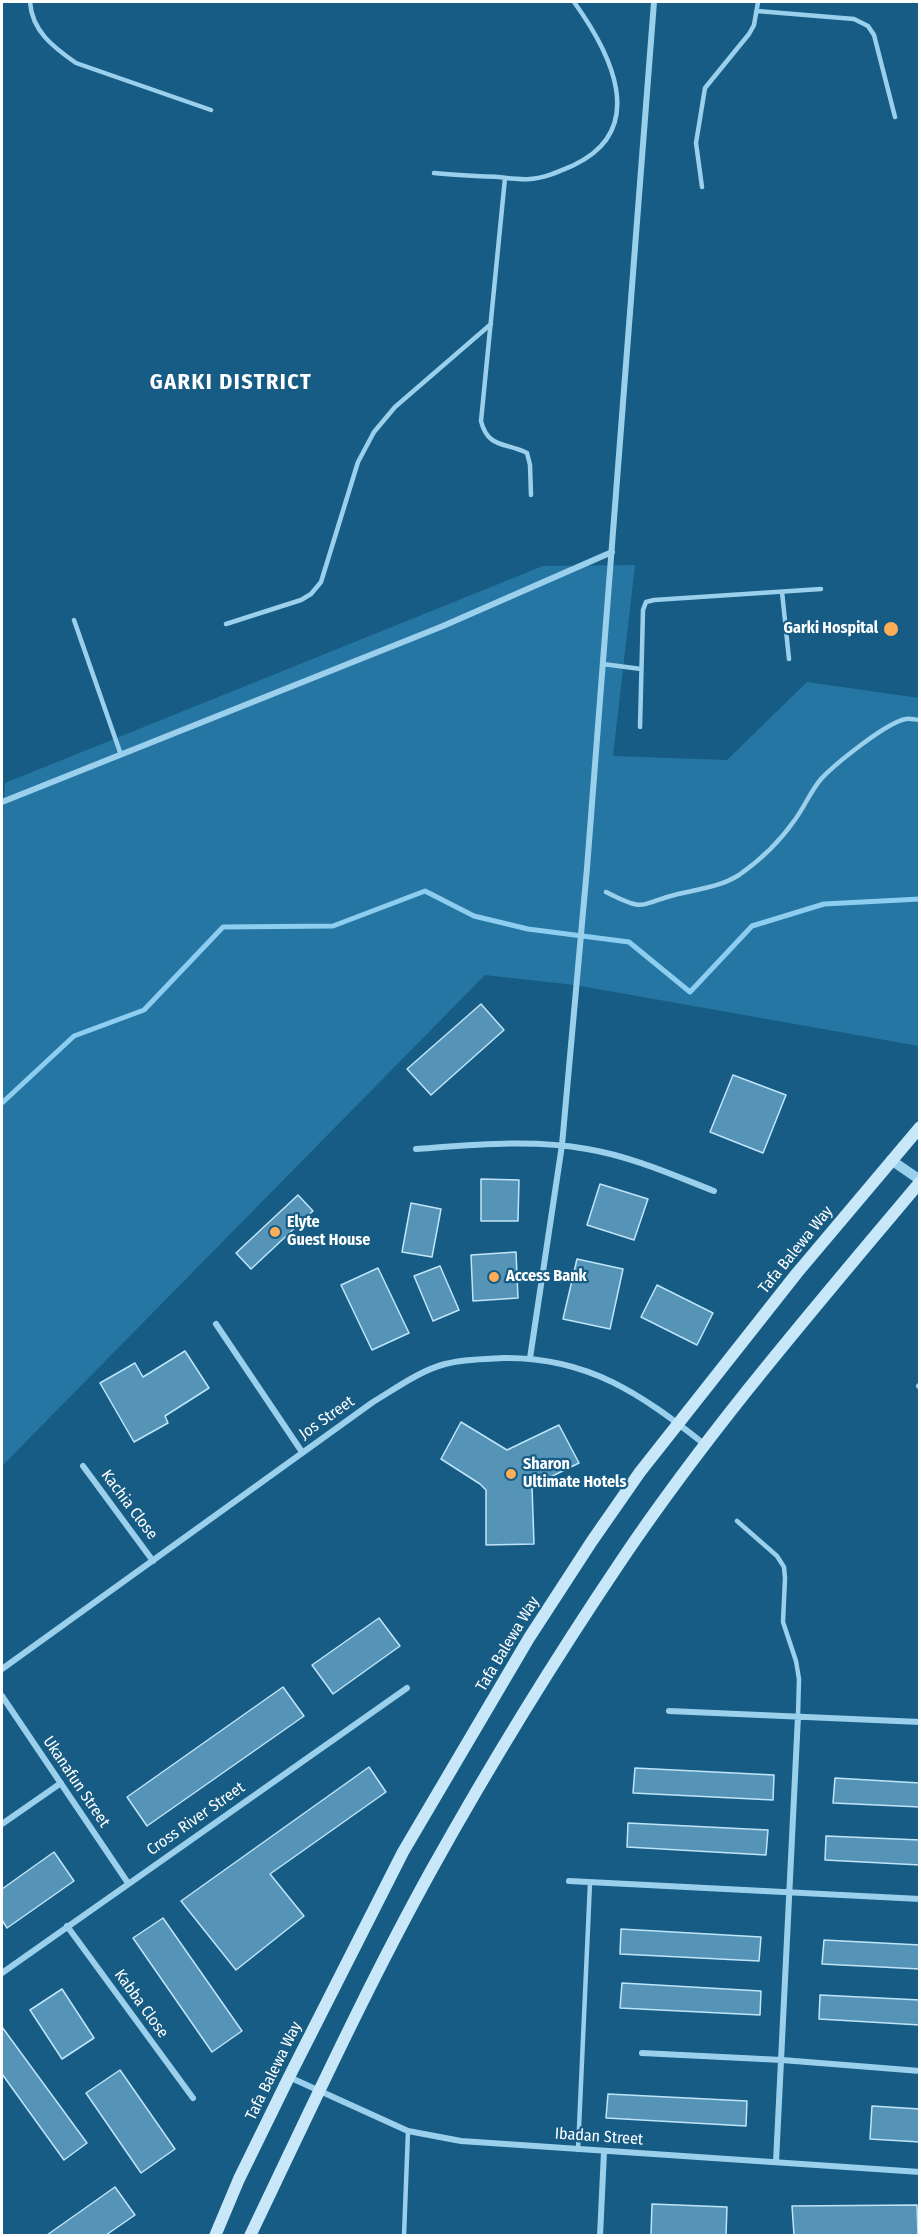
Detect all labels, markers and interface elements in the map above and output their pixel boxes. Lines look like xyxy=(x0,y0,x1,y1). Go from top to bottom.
district label: GARKI DISTRICT xyxy=(150,370,312,396)
place label: Garki Hospital xyxy=(783,619,878,639)
marker: Garki Hospital xyxy=(882,620,900,638)
street label: Tafa Balewa Way xyxy=(755,1202,837,1298)
place label: Elyte Guest House xyxy=(287,1213,370,1251)
marker: Elyte Guest House xyxy=(268,1225,282,1239)
place label: Access Bank xyxy=(506,1267,587,1287)
marker: Access Bank xyxy=(487,1270,501,1284)
street label: Jos Street xyxy=(296,1392,358,1444)
place label: Sharon Ultimate Hotels xyxy=(523,1455,626,1493)
street label: Kachia Close xyxy=(97,1466,161,1544)
marker: Sharon Ultimate Hotels xyxy=(504,1467,518,1481)
street label: Tafa Balewa Way xyxy=(472,1593,544,1695)
street label: Ukanafun Street xyxy=(39,1733,113,1831)
street label: Cross River Street xyxy=(143,1778,249,1860)
street label: Kabba Close xyxy=(110,1966,172,2042)
street label: Tafa Balewa Way xyxy=(242,2019,306,2123)
street label: Ibadan Street xyxy=(554,2124,644,2150)

